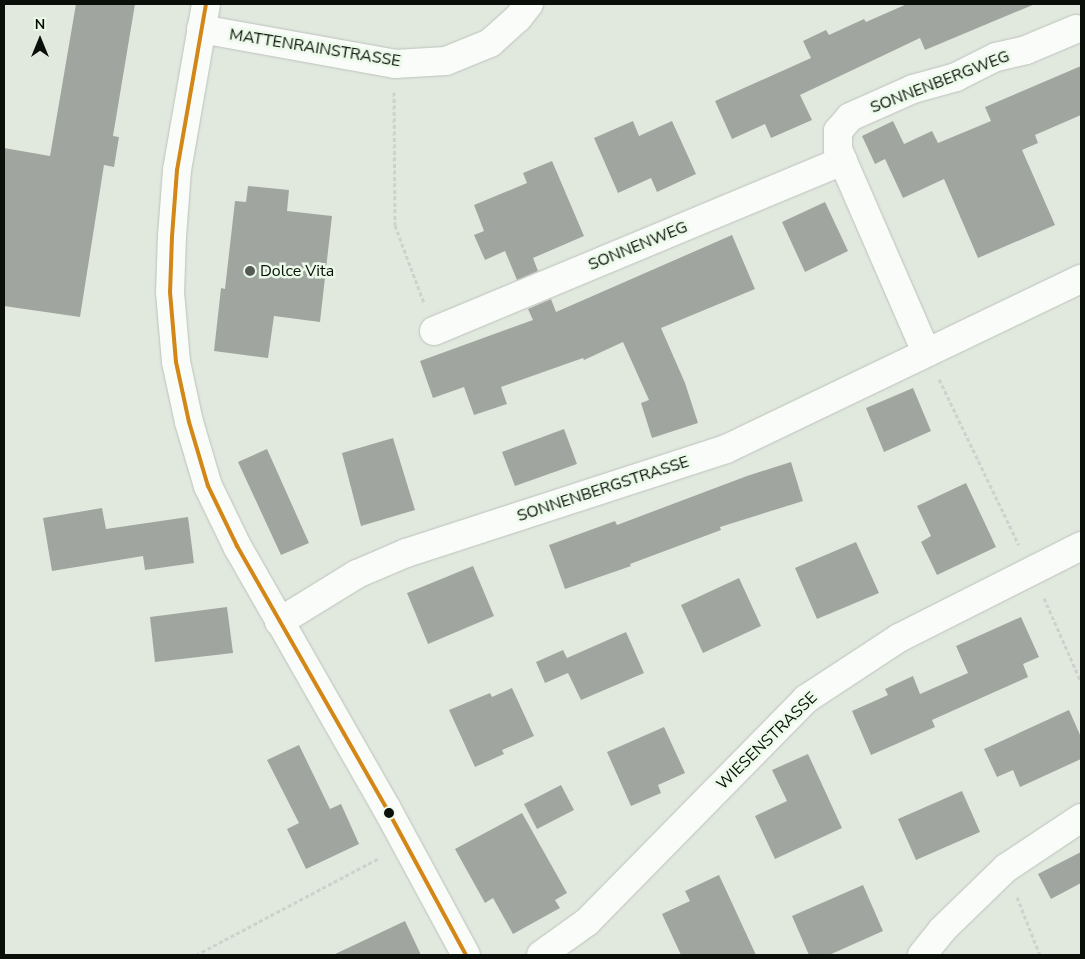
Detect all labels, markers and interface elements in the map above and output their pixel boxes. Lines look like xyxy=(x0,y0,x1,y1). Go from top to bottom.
north arrow xyxy=(15,15,65,65)
text: N xyxy=(35,15,45,34)
street label: MATTENRAINSTRASSE xyxy=(228,25,402,71)
street label: SONNENBERGWEG xyxy=(868,47,1012,117)
street label: SONNENWEG xyxy=(586,217,690,275)
place label: Dolce Vita xyxy=(260,261,334,281)
marker: Dolce Vita xyxy=(244,265,256,277)
street label: SONNENBERGSTRASSE xyxy=(515,452,691,526)
street label: WIESENSTRASSE xyxy=(713,688,821,794)
unlabelled marker xyxy=(384,808,394,818)

